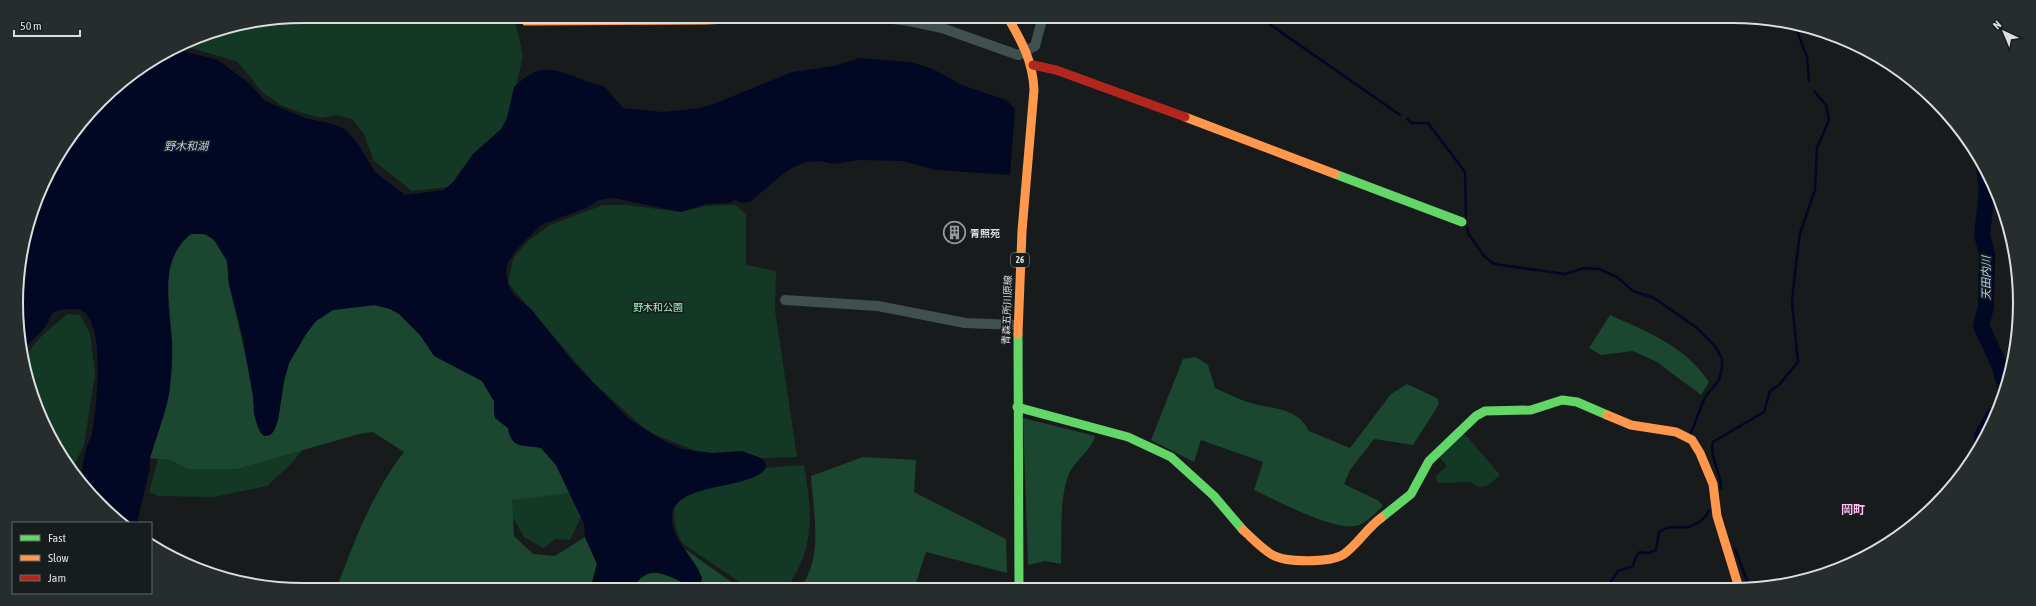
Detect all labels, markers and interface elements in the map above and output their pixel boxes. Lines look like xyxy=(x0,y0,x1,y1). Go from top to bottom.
scale bar xyxy=(14,12,80,38)
north arrow xyxy=(1984,12,2024,52)
text: N xyxy=(1991,18,2004,31)
text: 50 m xyxy=(20,19,42,33)
water label: 野木和湖 xyxy=(164,140,210,152)
building icon: 青照苑 xyxy=(942,220,968,246)
place label: 青照苑 xyxy=(970,228,1000,239)
road number: 26 xyxy=(1011,253,1029,267)
water label: 天田内川 xyxy=(1980,255,1992,300)
street label: 青森五所川原線 xyxy=(1000,275,1014,345)
park label: 野木和公園 xyxy=(633,302,683,313)
district label: 岡町 xyxy=(1841,503,1865,517)
legend xyxy=(12,522,152,594)
text: Fast xyxy=(48,531,66,545)
text: Slow xyxy=(48,551,69,565)
text: Jam xyxy=(48,571,66,585)

